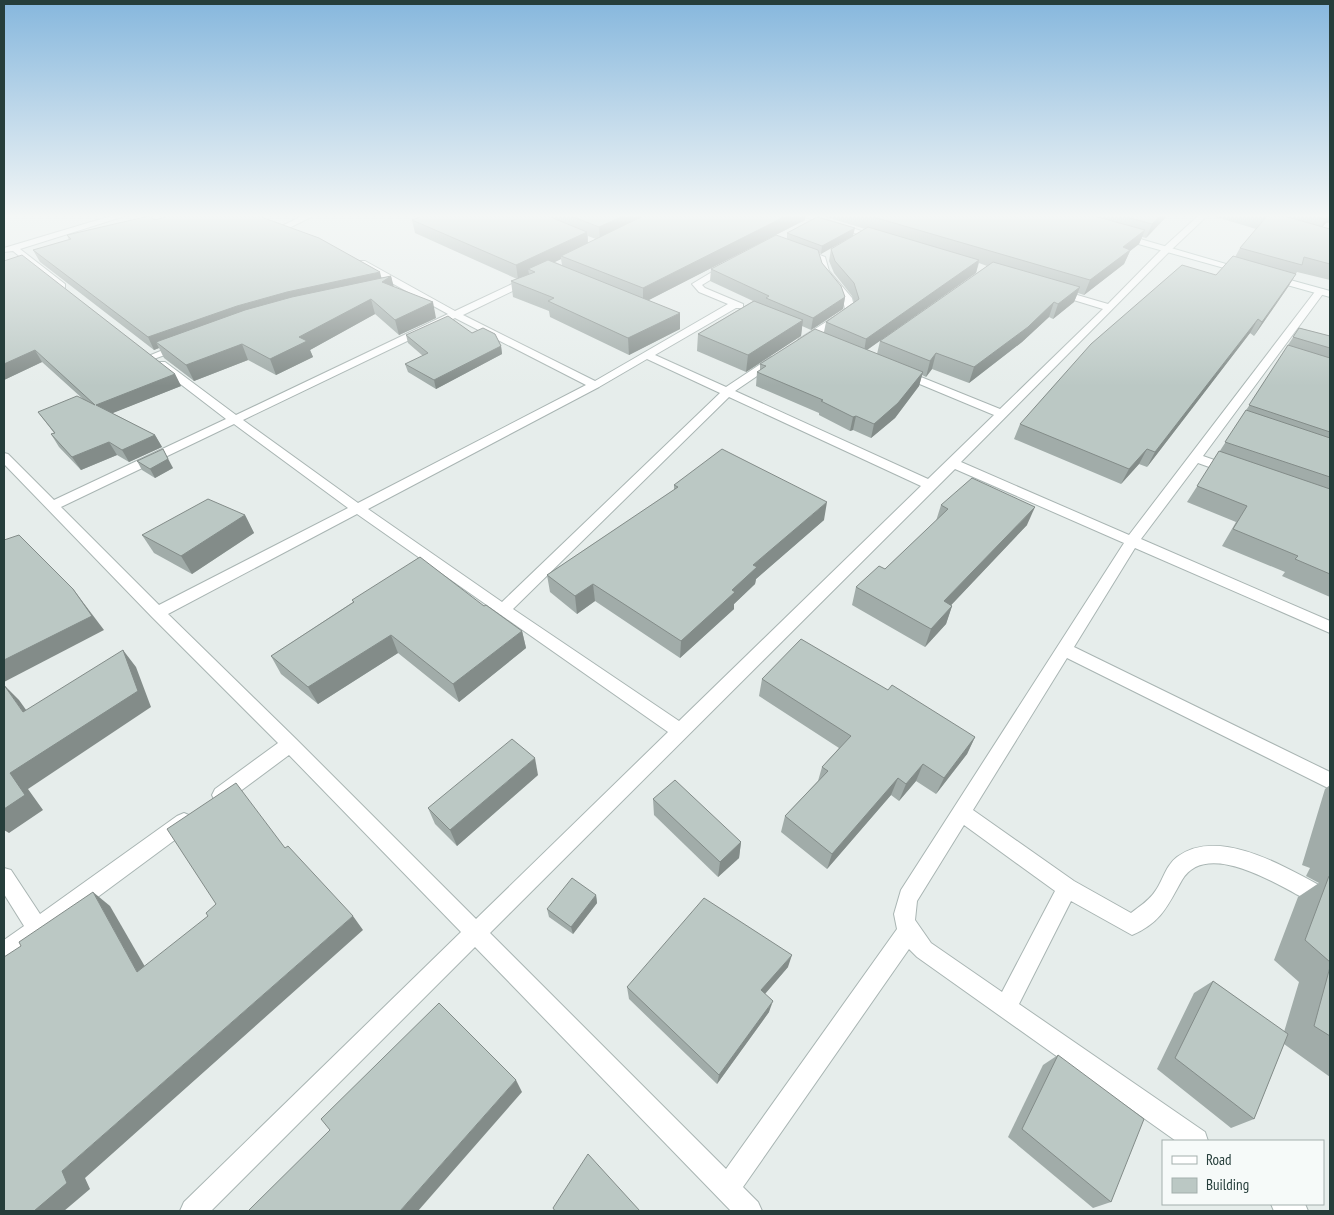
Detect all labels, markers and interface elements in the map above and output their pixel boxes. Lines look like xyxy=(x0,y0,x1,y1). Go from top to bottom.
legend xyxy=(1162,1140,1324,1205)
text: Road xyxy=(1206,1150,1232,1169)
text: Building xyxy=(1206,1175,1249,1194)

